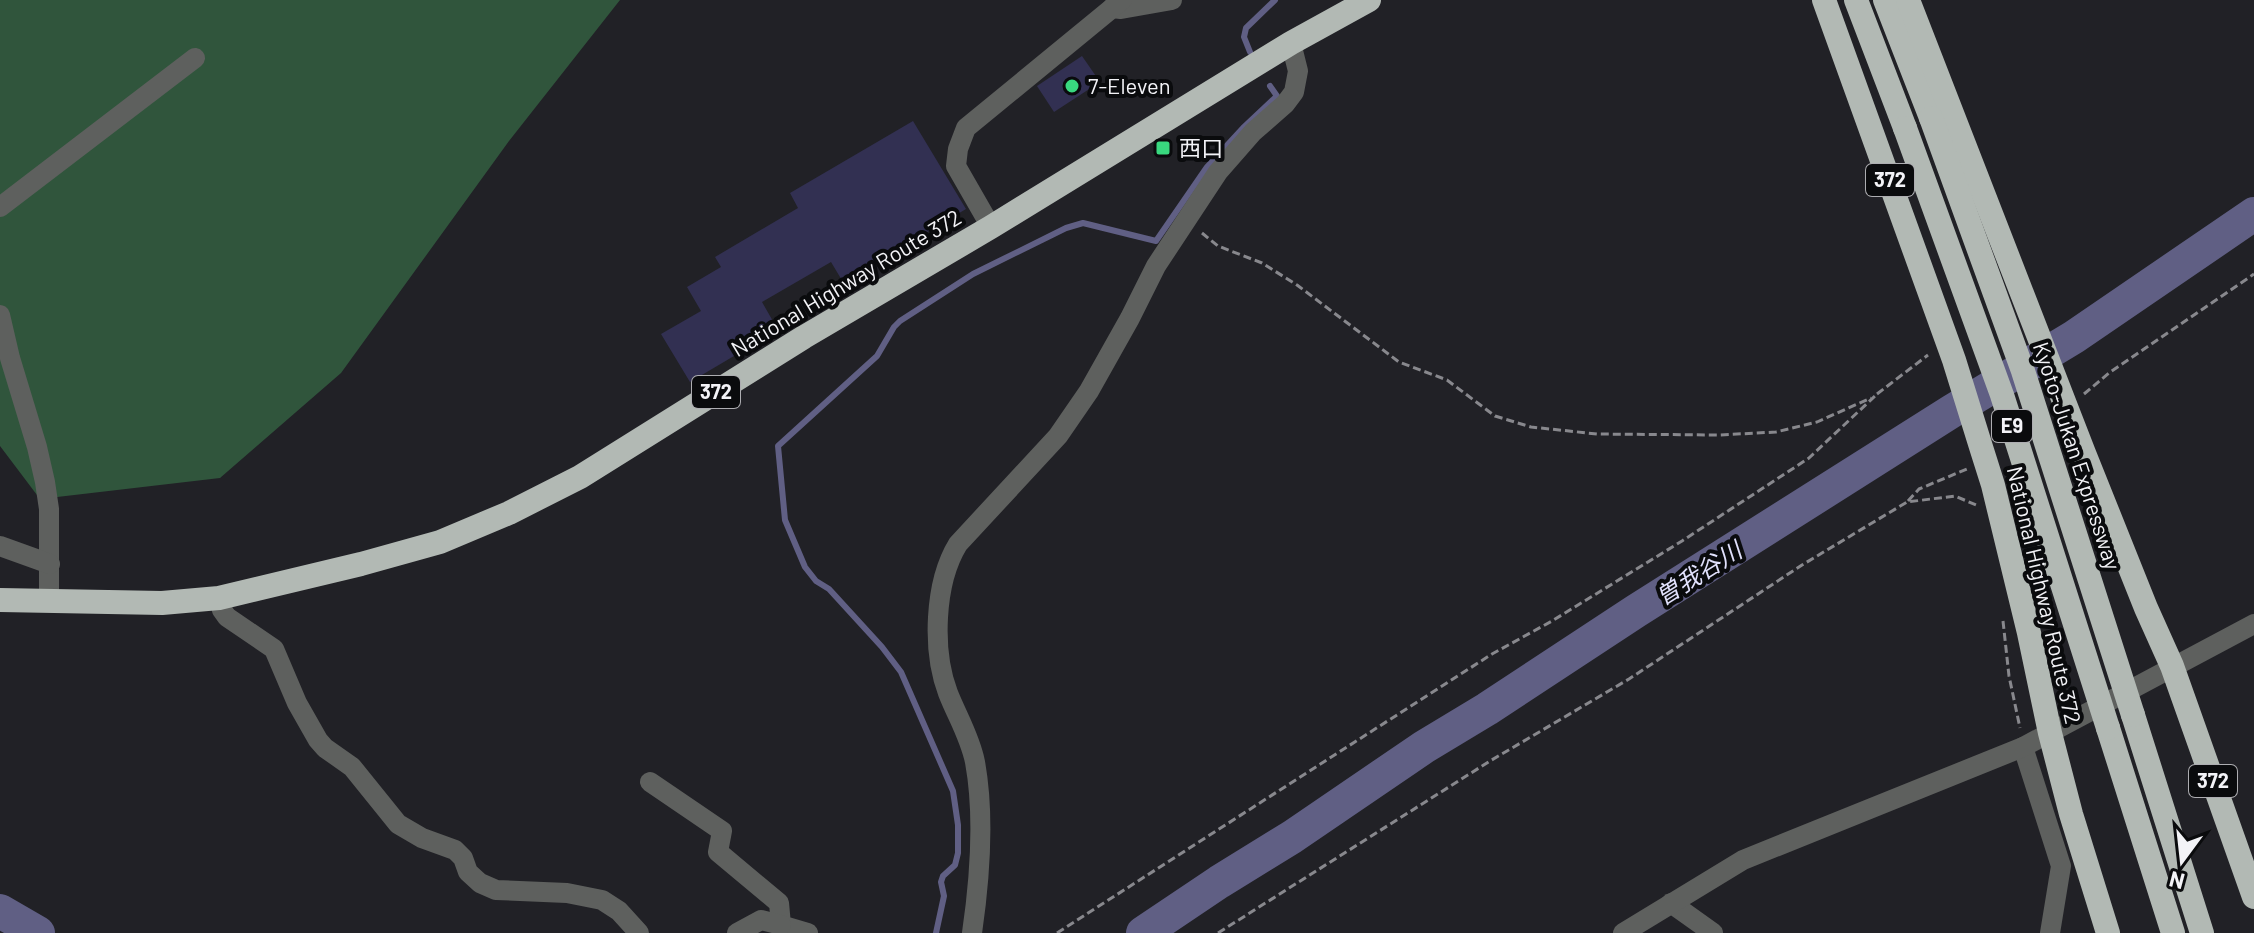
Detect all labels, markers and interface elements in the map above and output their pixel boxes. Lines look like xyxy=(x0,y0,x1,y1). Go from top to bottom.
place label: 7-Eleven xyxy=(1088,72,1171,98)
marker: 7-Eleven xyxy=(1063,77,1081,95)
place label: 西口 xyxy=(1179,134,1223,160)
marker: 西口 xyxy=(1154,139,1172,157)
road number: 372 xyxy=(1866,164,1914,196)
street label: National Highway Route 372 xyxy=(726,203,965,361)
street label: Kyoto-Jukan Expressway xyxy=(2029,338,2127,573)
road number: 372 xyxy=(692,376,740,408)
road number: E9 xyxy=(1992,410,2032,442)
street label: National Highway Route 372 xyxy=(2003,464,2087,726)
water label: 曽我谷川 xyxy=(1650,533,1749,610)
road number: 372 xyxy=(2189,765,2237,797)
north arrow xyxy=(2142,821,2222,901)
text: N xyxy=(2166,867,2187,896)

